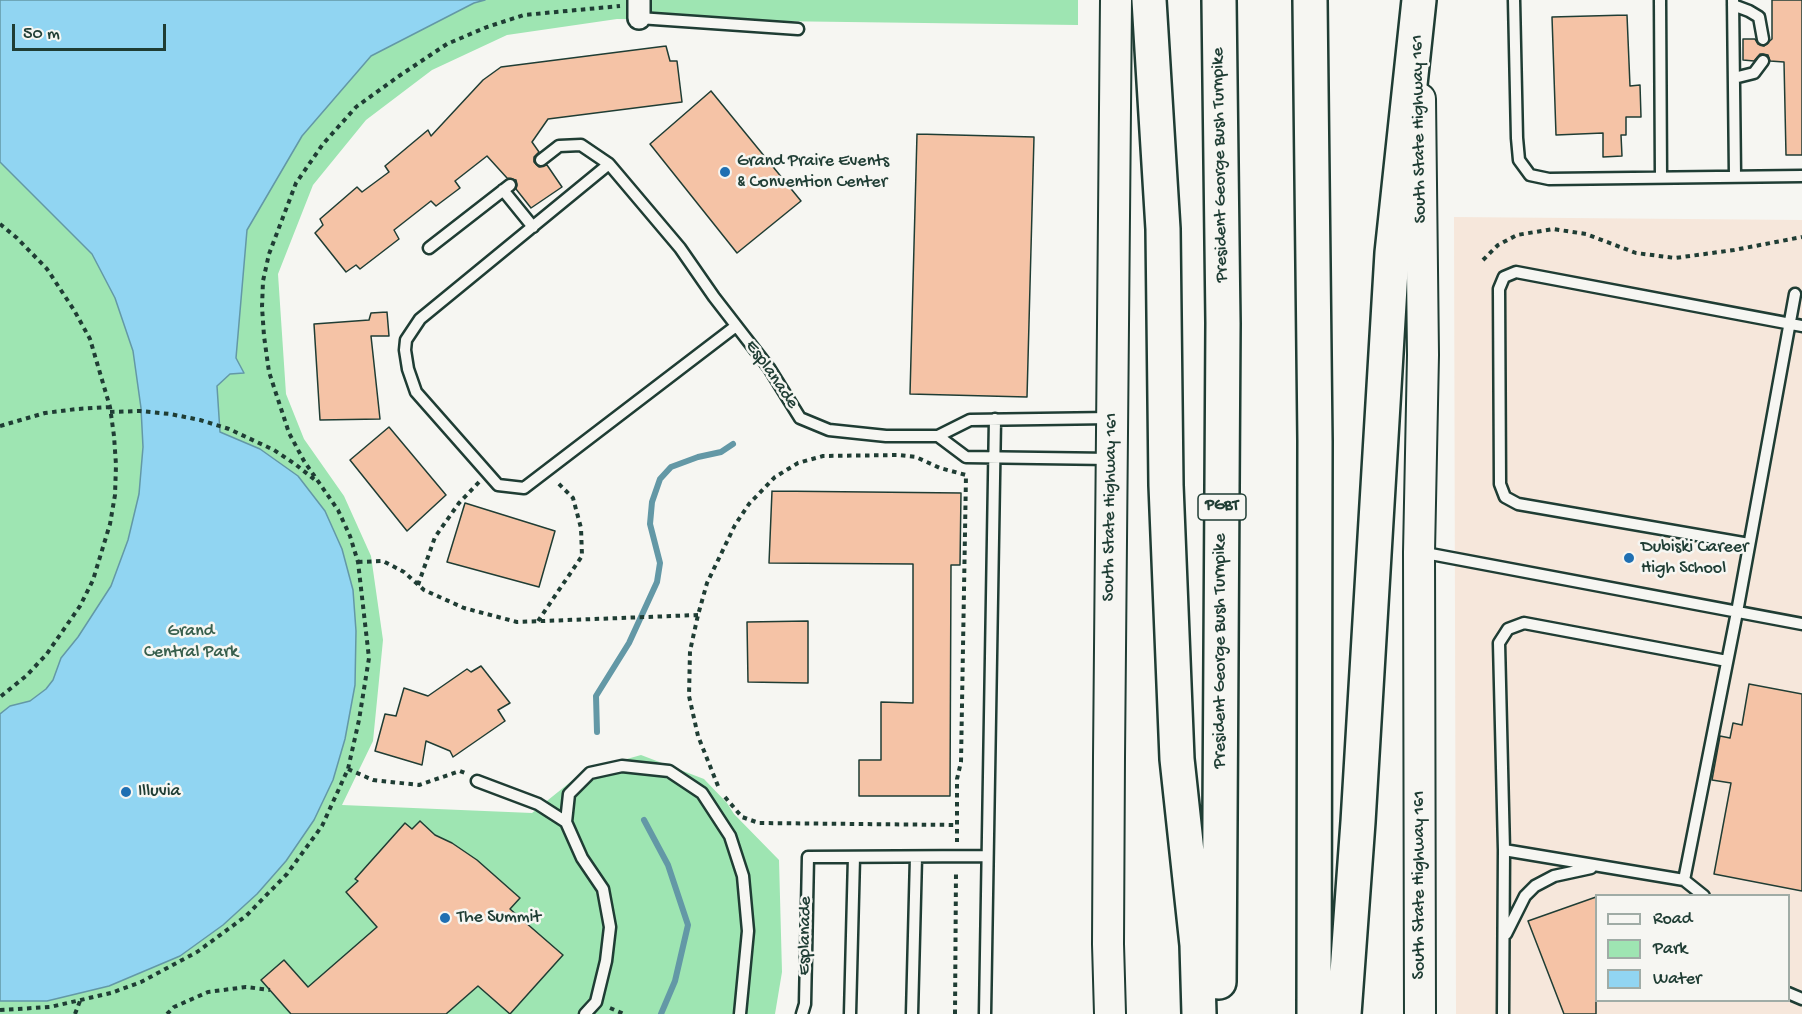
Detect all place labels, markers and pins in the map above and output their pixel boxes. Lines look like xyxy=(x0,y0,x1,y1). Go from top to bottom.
place label: Grand Praire Events & Convention Center xyxy=(737,151,889,194)
marker: Grand Praire Events & Convention Center xyxy=(718,165,732,179)
place label: Dubiski Career High School xyxy=(1641,537,1748,580)
marker: Dubiski Career High School xyxy=(1622,551,1636,565)
place label: Illuvia xyxy=(138,781,181,803)
marker: Illuvia xyxy=(119,785,133,799)
place label: The Summit xyxy=(457,907,541,929)
marker: The Summit xyxy=(438,911,452,925)

